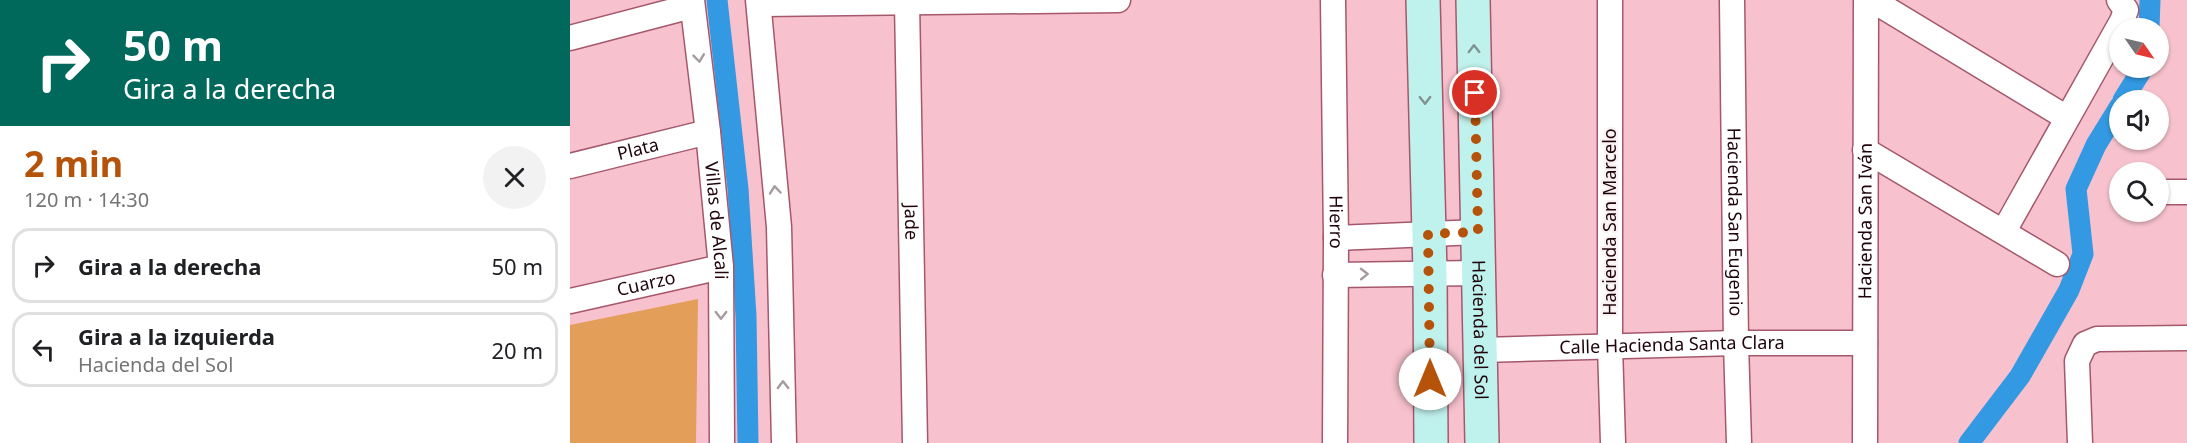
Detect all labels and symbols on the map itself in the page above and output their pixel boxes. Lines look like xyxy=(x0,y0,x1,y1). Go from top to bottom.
north arrow xyxy=(2109,18,2169,78)
one-way arrow xyxy=(1468,44,1481,53)
one-way arrow xyxy=(693,53,705,63)
pin xyxy=(1449,67,1500,118)
one-way arrow xyxy=(1419,96,1431,105)
street label: Hacienda San Eugenio xyxy=(1722,127,1749,316)
street label: Hacienda San Marcelo xyxy=(1597,128,1621,316)
street label: Plata xyxy=(614,132,661,165)
street label: Hacienda San Iván xyxy=(1852,143,1877,299)
street label: Villas de Alcali xyxy=(700,160,734,280)
one-way arrow xyxy=(769,185,782,194)
street label: Hierro xyxy=(1324,195,1349,249)
street label: Jade xyxy=(900,202,924,240)
street label: Hacienda del Sol xyxy=(1467,260,1494,400)
street label: Cuarzo xyxy=(614,265,677,301)
one-way arrow xyxy=(1359,268,1368,281)
one-way arrow xyxy=(715,310,727,319)
street label: Calle Hacienda Santa Clara xyxy=(1559,330,1785,359)
position arrow xyxy=(1398,347,1462,411)
one-way arrow xyxy=(776,380,789,389)

